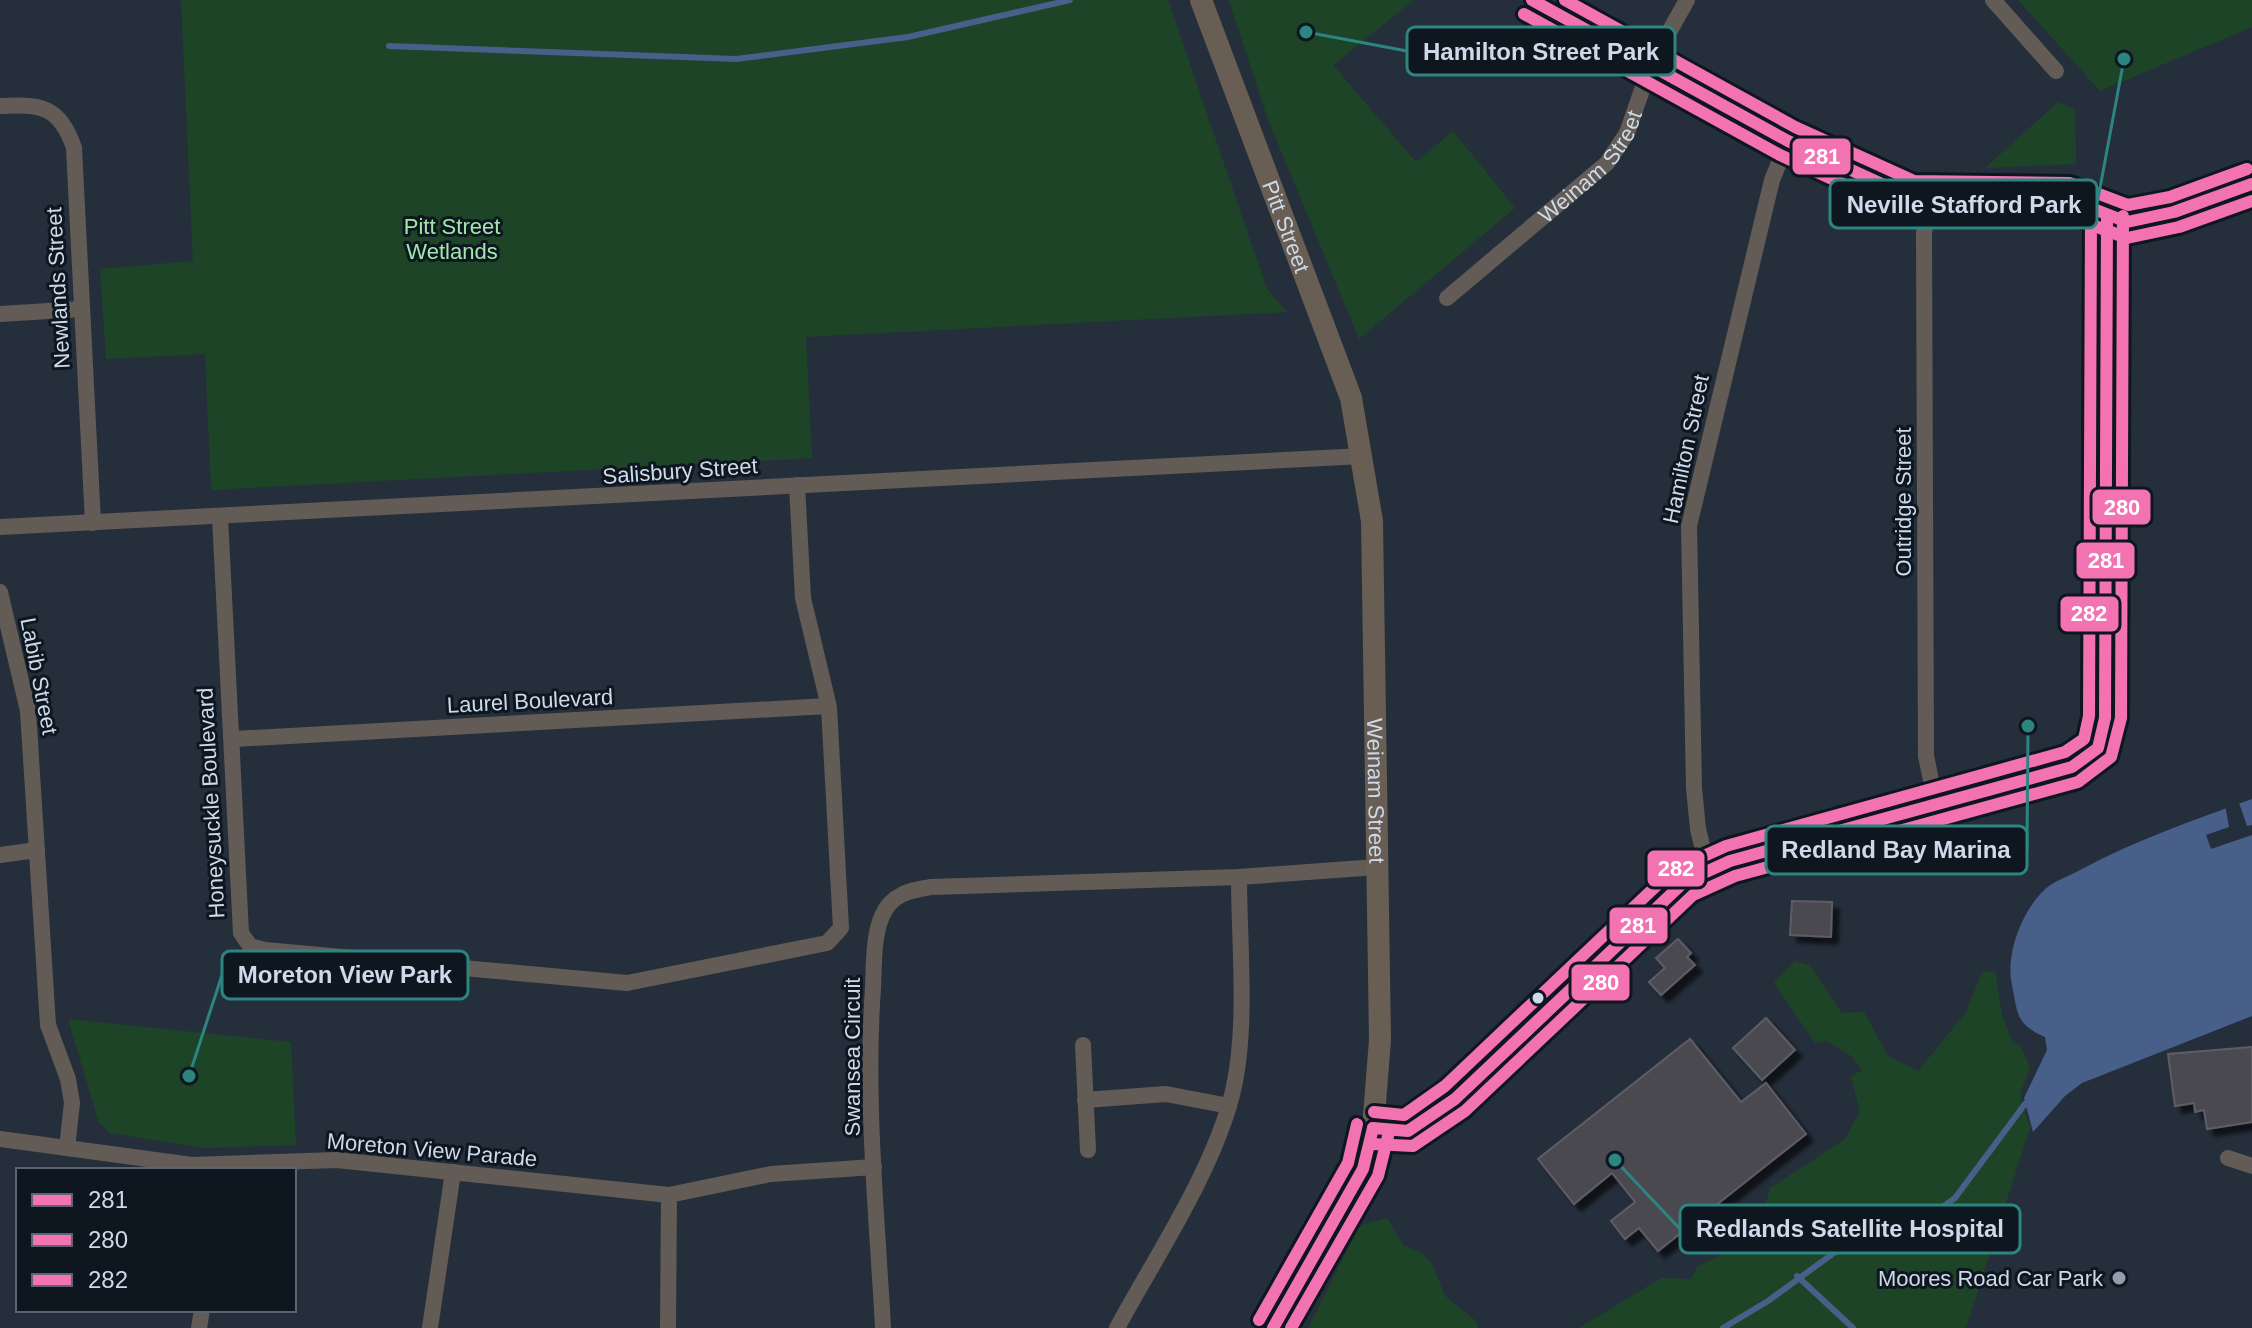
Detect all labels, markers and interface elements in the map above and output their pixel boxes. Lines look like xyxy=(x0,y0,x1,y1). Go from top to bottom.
callout: Hamilton Street Park xyxy=(1407,27,1675,75)
text: Hamilton Street Park xyxy=(1423,38,1660,65)
street label: Weinam Street xyxy=(1533,107,1646,228)
line badge: 281 xyxy=(1791,137,1852,176)
text: 281 xyxy=(1804,144,1840,169)
street label: Pitt Street xyxy=(1258,177,1315,276)
callout: Neville Stafford Park xyxy=(1830,180,2097,228)
text: Neville Stafford Park xyxy=(1847,191,2082,218)
street label: Newlands Street xyxy=(41,207,75,369)
park label: Pitt Street Wetlands xyxy=(404,214,500,264)
street label: Hamilton Street xyxy=(1658,372,1714,526)
street label: Outridge Street xyxy=(1891,427,1916,577)
street label: Salisbury Street xyxy=(602,453,758,489)
line badge: 280 xyxy=(2091,488,2152,526)
text: 280 xyxy=(2104,495,2140,520)
line badge: 281 xyxy=(2075,541,2136,580)
text: 281 xyxy=(2088,548,2124,573)
line badge: 282 xyxy=(2059,595,2120,633)
text: 282 xyxy=(2071,601,2107,626)
street label: Labib Street xyxy=(15,615,63,737)
street label: Laurel Boulevard xyxy=(446,684,614,718)
street label: Honeysuckle Boulevard xyxy=(192,687,230,919)
street label: Weinam Street xyxy=(1363,718,1390,864)
callout: Redland Bay Marina xyxy=(1766,826,2027,874)
text: Redland Bay Marina xyxy=(1781,836,2011,863)
line badge: 282 xyxy=(1646,849,1706,888)
text: 282 xyxy=(1658,856,1694,881)
line badge: 281 xyxy=(1608,906,1669,945)
text: 281 xyxy=(1620,913,1656,938)
callout: Moreton View Park xyxy=(222,951,468,999)
text: Moreton View Park xyxy=(238,961,453,988)
line badge: 280 xyxy=(1570,963,1631,1002)
text: 280 xyxy=(1583,970,1619,995)
street label: Swansea Circuit xyxy=(840,978,865,1136)
unlabelled marker xyxy=(1530,990,1546,1006)
street label: Moreton View Parade xyxy=(326,1128,538,1172)
legend xyxy=(16,1168,296,1312)
text: 281 xyxy=(88,1186,128,1213)
callout: Redlands Satellite Hospital xyxy=(1680,1205,2020,1253)
text: Redlands Satellite Hospital xyxy=(1696,1215,2004,1242)
text: 280 xyxy=(88,1226,128,1253)
text: 282 xyxy=(88,1266,128,1293)
place label: Moores Road Car Park xyxy=(1878,1266,2104,1291)
marker: Moores Road Car Park xyxy=(2110,1269,2128,1287)

